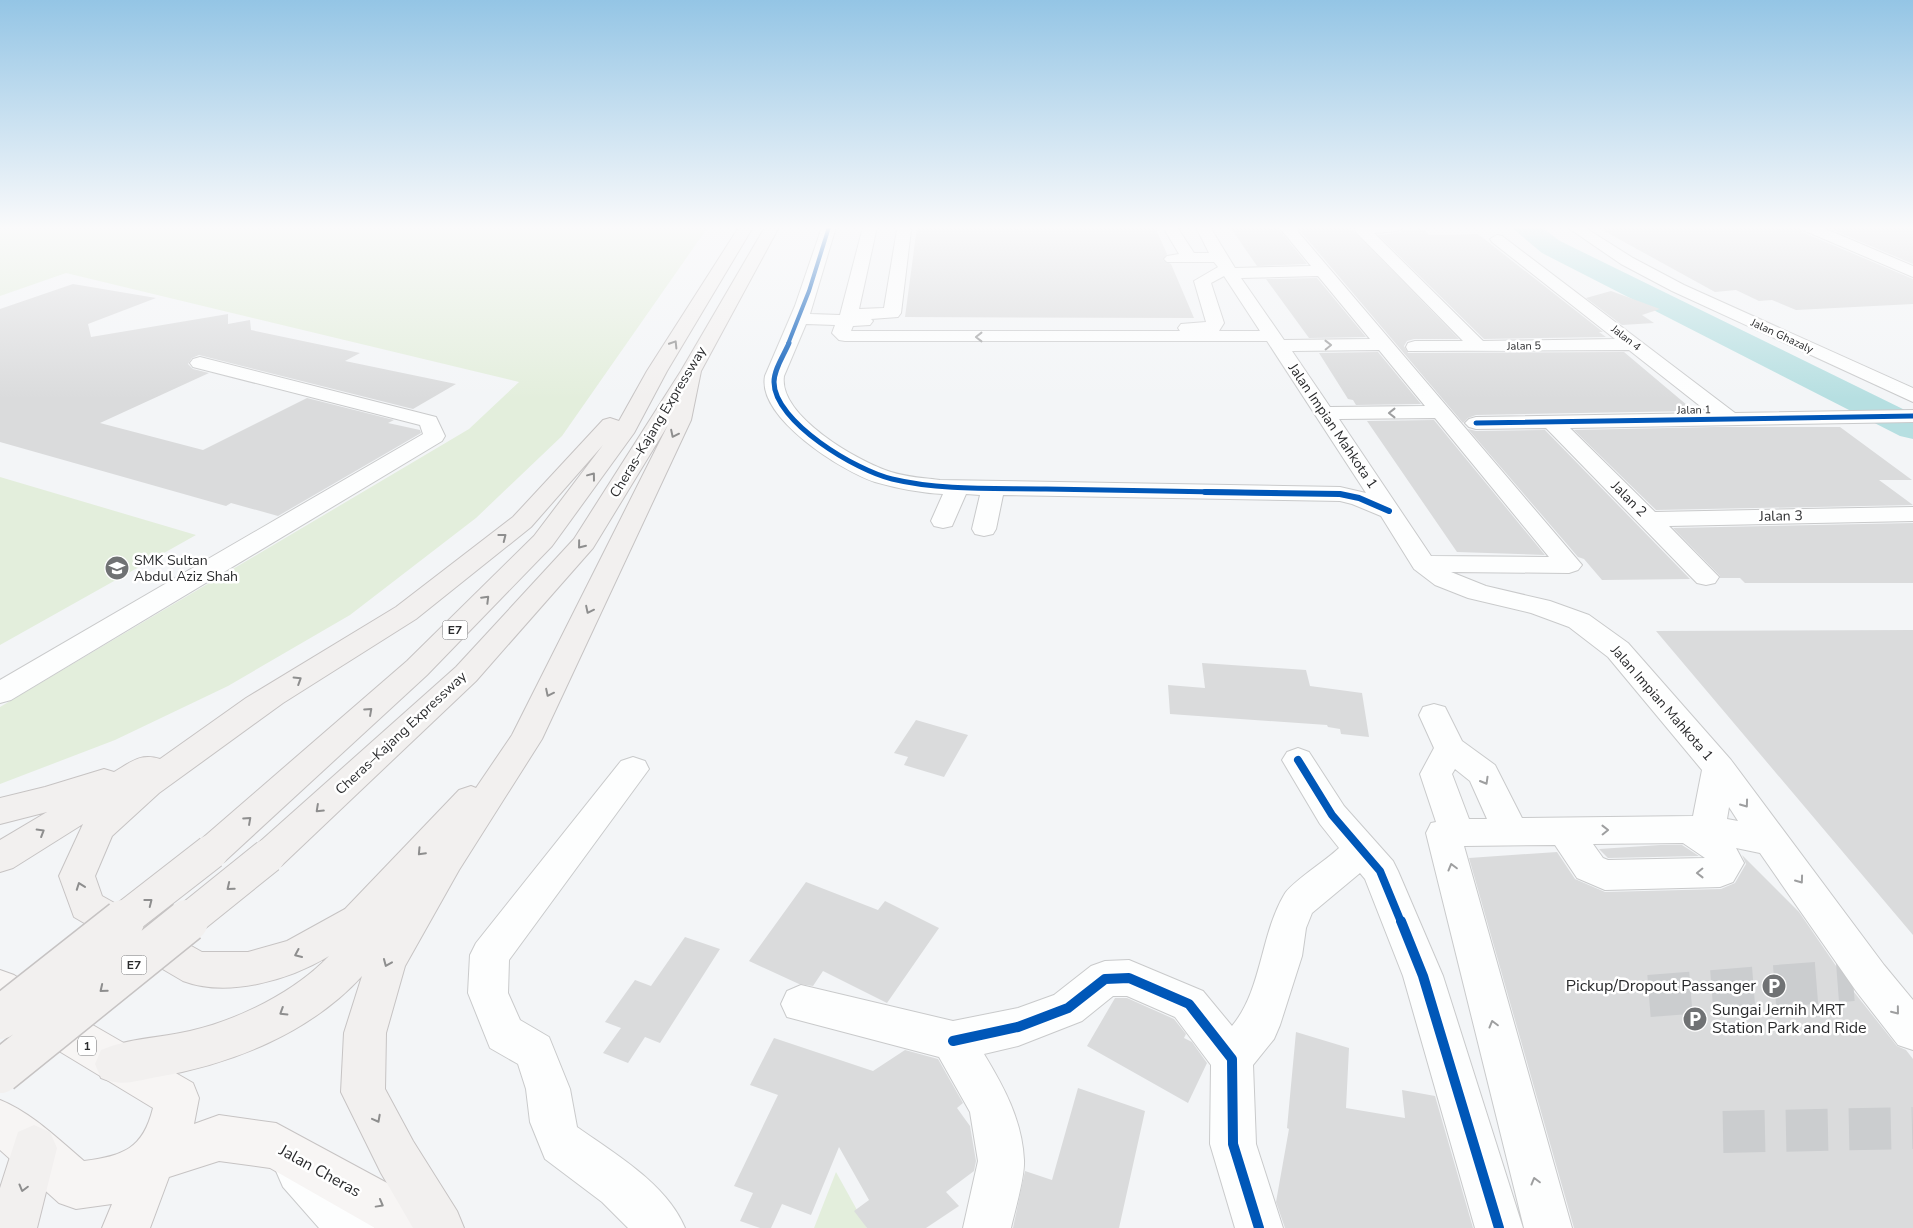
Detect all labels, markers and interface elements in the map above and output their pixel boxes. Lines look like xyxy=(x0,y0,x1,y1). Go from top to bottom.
street label: Jalan Ghazaly xyxy=(1747,315,1816,357)
street label: Jalan 4 xyxy=(1607,321,1644,355)
one-way arrow xyxy=(975,331,983,342)
street label: Jalan 5 xyxy=(1506,338,1542,354)
one-way arrow xyxy=(1324,340,1332,350)
one-way arrow xyxy=(667,341,677,350)
street label: Cheras–Kajang Expressway xyxy=(605,342,711,501)
street label: Jalan Impian Mahkota 1 xyxy=(1283,359,1382,492)
street label: Jalan 1 xyxy=(1676,402,1711,418)
one-way arrow xyxy=(1388,408,1396,418)
one-way arrow xyxy=(670,429,681,438)
one-way arrow xyxy=(586,473,594,482)
street label: Jalan 2 xyxy=(1606,476,1651,521)
street label: Jalan 3 xyxy=(1758,506,1803,526)
one-way arrow xyxy=(497,535,506,543)
one-way arrow xyxy=(579,539,587,548)
place label: SMK Sultan Abdul Aziz Shah xyxy=(134,551,238,586)
school or university icon: SMK Sultan Abdul Aziz Shah xyxy=(104,555,130,581)
one-way arrow xyxy=(480,596,489,605)
one-way arrow xyxy=(585,605,595,614)
road number: E7 xyxy=(442,620,468,640)
street label: Jalan Impian Mahkota 1 xyxy=(1606,640,1717,765)
street label: Cheras–Kajang Expressway xyxy=(331,666,471,799)
one-way arrow xyxy=(293,677,302,687)
one-way arrow xyxy=(544,688,555,697)
one-way arrow xyxy=(363,708,372,717)
one-way arrow xyxy=(1479,775,1489,784)
one-way arrow xyxy=(1739,799,1748,808)
one-way arrow xyxy=(316,803,325,812)
one-way arrow xyxy=(242,817,251,826)
one-way arrow xyxy=(1602,825,1609,835)
one-way arrow xyxy=(35,828,44,838)
one-way arrow xyxy=(418,847,427,856)
one-way arrow xyxy=(1447,863,1457,871)
one-way arrow xyxy=(1695,867,1703,878)
one-way arrow xyxy=(1794,874,1802,883)
one-way arrow xyxy=(76,882,86,891)
one-way arrow xyxy=(227,882,236,890)
one-way arrow xyxy=(143,898,152,907)
one-way arrow xyxy=(294,948,303,959)
road number: E7 xyxy=(122,956,146,974)
one-way arrow xyxy=(382,958,393,967)
parking icon: Pickup/Dropout Passanger xyxy=(1761,973,1787,999)
place label: Pickup/Dropout Passanger xyxy=(1566,975,1756,997)
one-way arrow xyxy=(100,984,109,993)
place label: Sungai Jernih MRT Station Park and Ride xyxy=(1712,999,1867,1039)
one-way arrow xyxy=(1891,1005,1899,1014)
one-way arrow xyxy=(280,1006,289,1016)
parking icon: Sungai Jernih MRT Station Park and Ride xyxy=(1682,1006,1708,1032)
one-way arrow xyxy=(1489,1020,1499,1028)
road number: 1 xyxy=(78,1036,96,1056)
one-way arrow xyxy=(371,1114,381,1123)
street label: Jalan Cheras xyxy=(274,1139,365,1203)
one-way arrow xyxy=(1530,1176,1541,1185)
one-way arrow xyxy=(19,1184,29,1192)
one-way arrow xyxy=(375,1198,384,1208)

